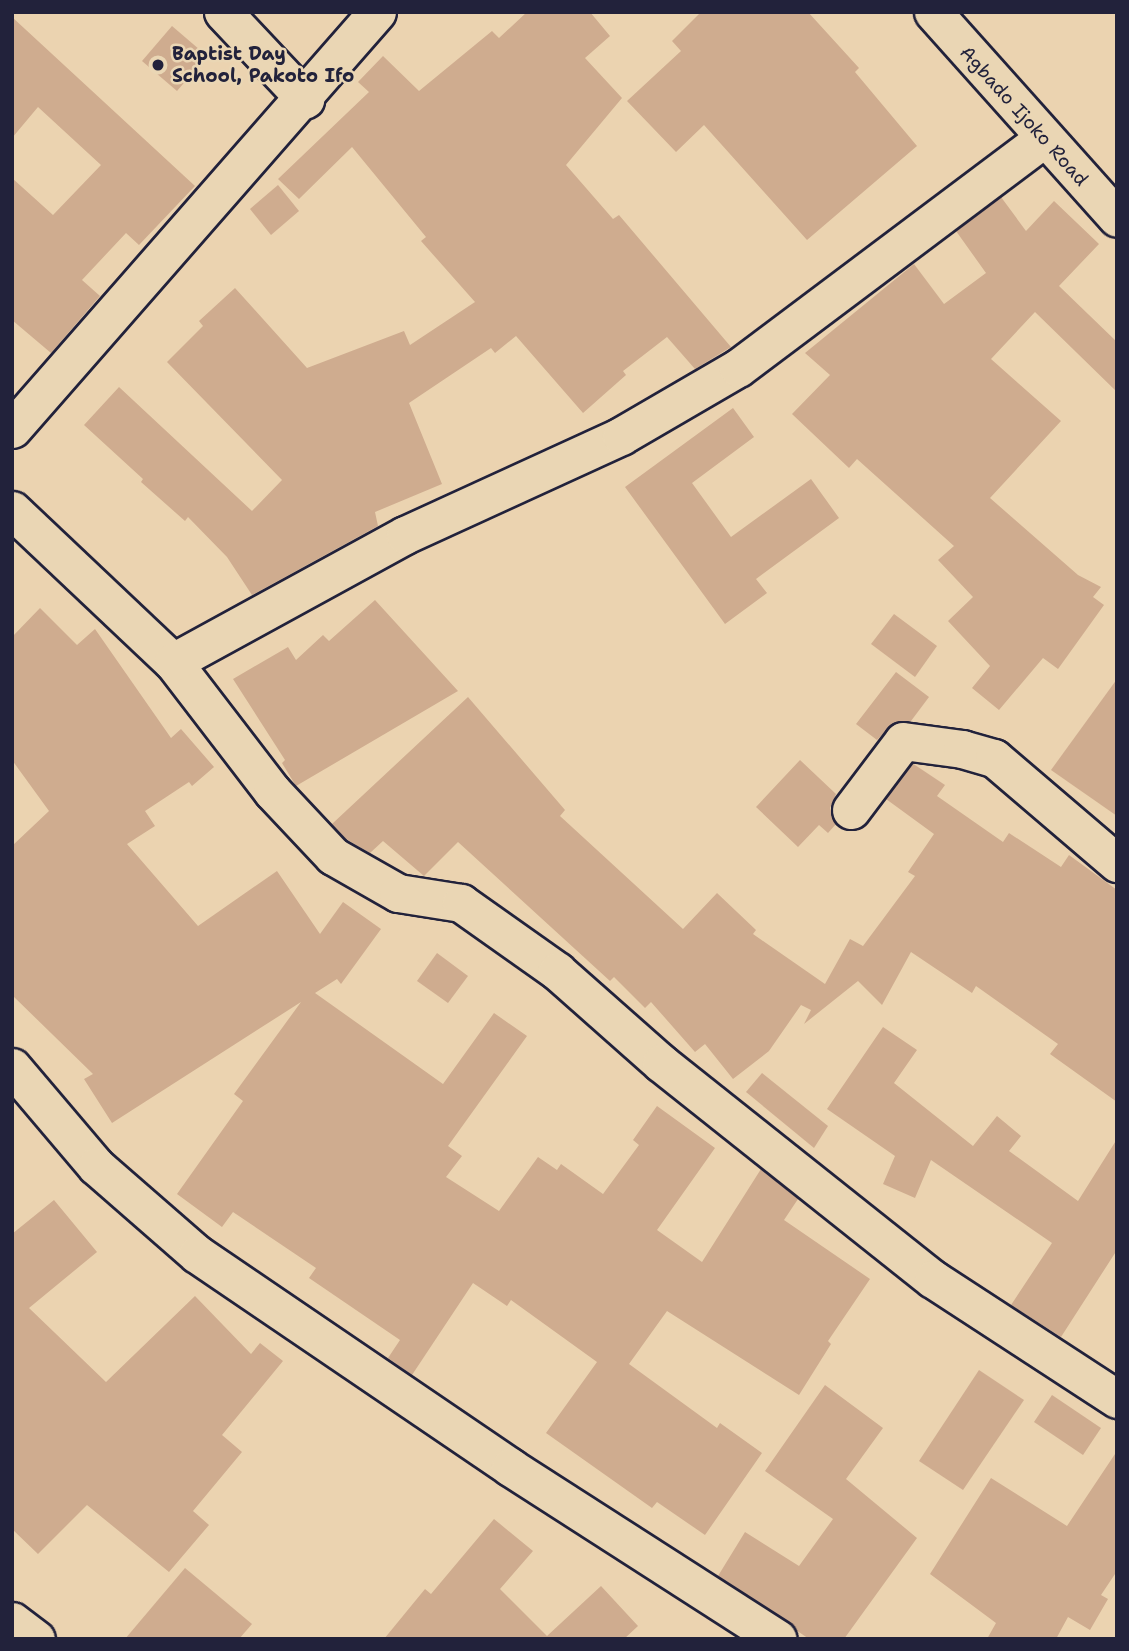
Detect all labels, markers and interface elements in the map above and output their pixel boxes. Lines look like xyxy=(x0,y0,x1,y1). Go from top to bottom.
street label: Agbado Ijoko Road xyxy=(955,41,1093,191)
place label: Baptist Day School, Pakoto Ifo xyxy=(172,43,354,87)
marker: Baptist Day School, Pakoto Ifo xyxy=(150,57,166,73)

